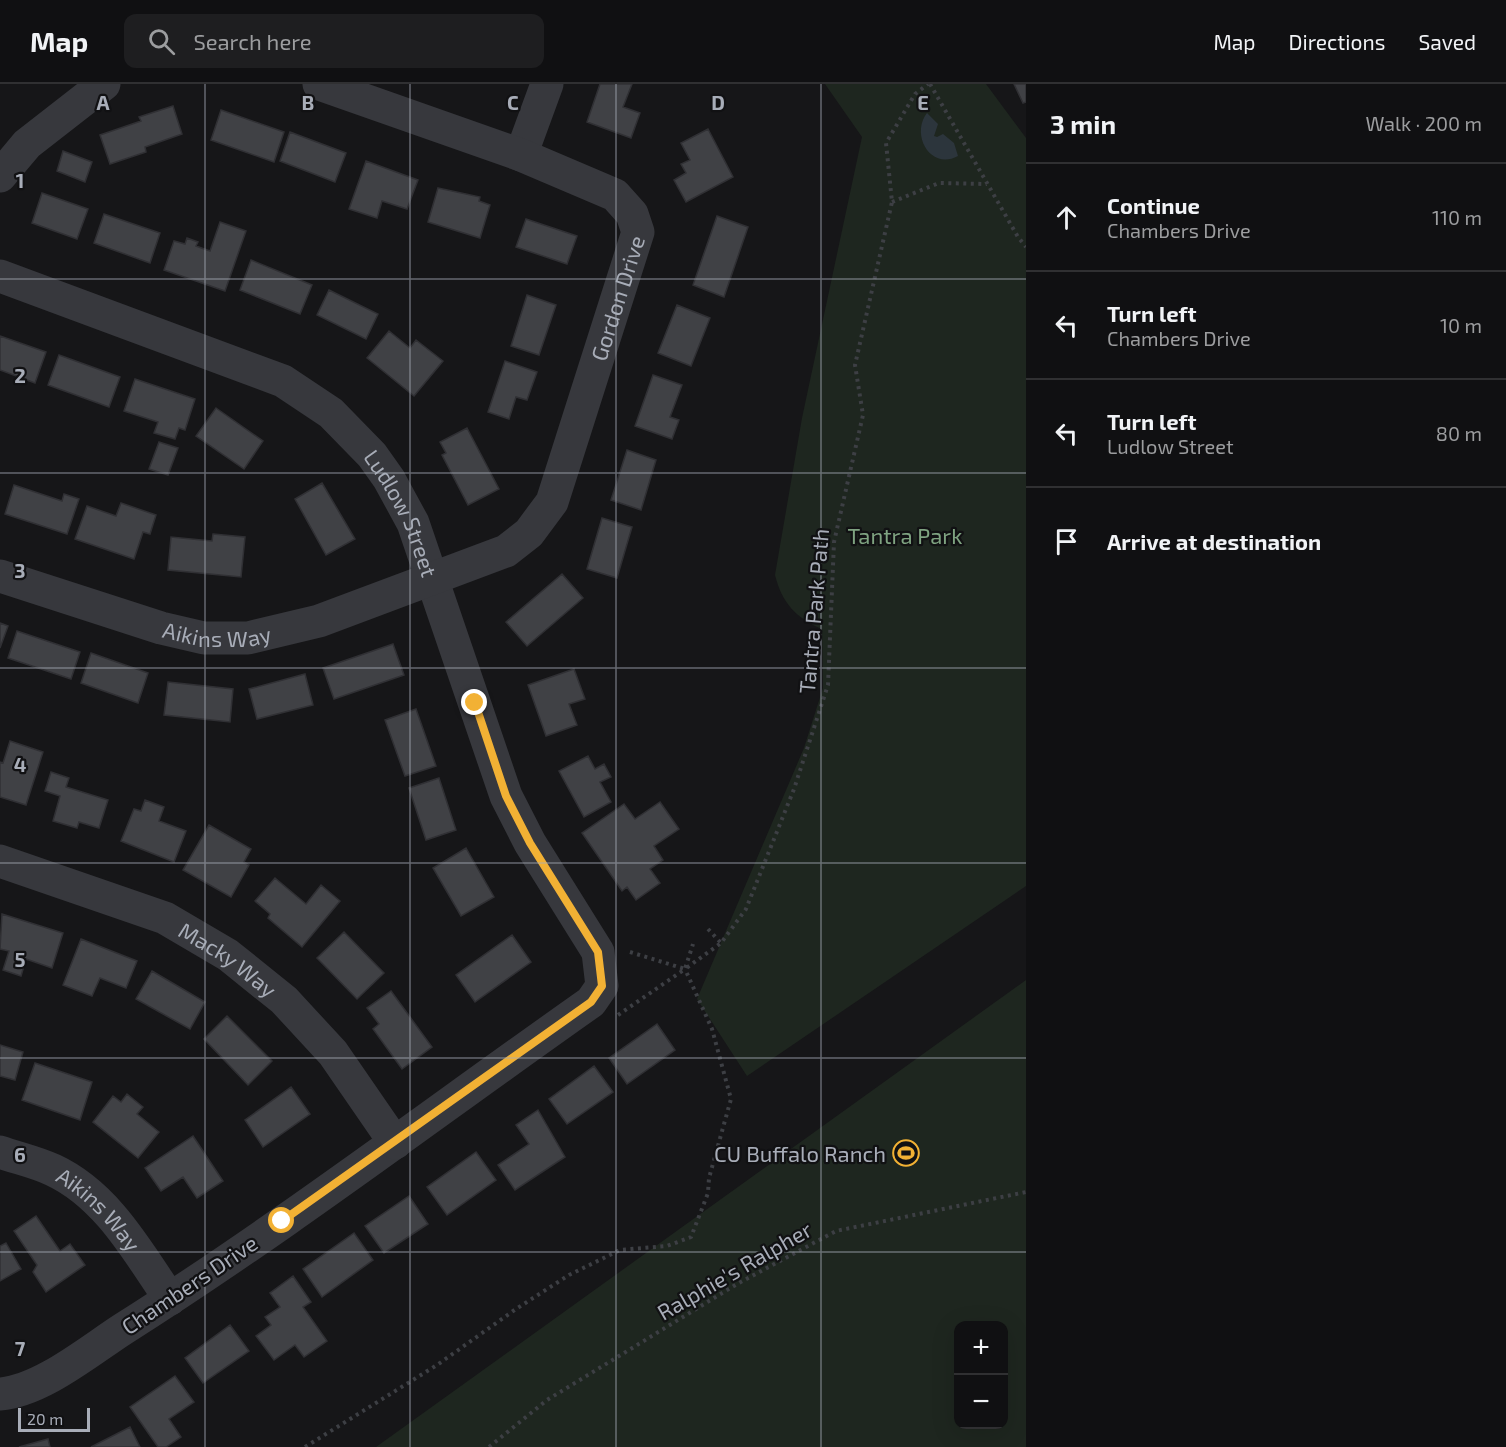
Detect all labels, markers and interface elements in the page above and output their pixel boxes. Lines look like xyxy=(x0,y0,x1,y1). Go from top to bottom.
search box xyxy=(124,14,544,68)
text: Map xyxy=(30,24,88,58)
icon: search xyxy=(145,25,178,58)
text: Search here xyxy=(193,28,312,54)
text: Map xyxy=(1213,29,1256,54)
text: Directions xyxy=(1289,29,1385,54)
text: Saved xyxy=(1418,29,1476,54)
text: A xyxy=(96,90,110,114)
text: B xyxy=(302,90,314,114)
text: C xyxy=(507,90,519,114)
text: D xyxy=(711,90,725,114)
text: E xyxy=(917,90,929,114)
text: 3 min xyxy=(1050,108,1116,139)
text: Walk · 200 m xyxy=(1365,111,1482,135)
text: 1 xyxy=(16,168,24,192)
text: Continue xyxy=(1107,192,1200,218)
icon: ahead xyxy=(1050,201,1083,234)
text: 110 m xyxy=(1432,205,1482,229)
text: Chambers Drive xyxy=(1107,218,1251,242)
street label: Gordon Drive xyxy=(585,232,649,364)
text: Turn left xyxy=(1107,300,1196,326)
icon: left xyxy=(1050,309,1083,342)
text: 10 m xyxy=(1440,313,1482,337)
text: Chambers Drive xyxy=(1107,326,1251,350)
text: 2 xyxy=(14,363,26,387)
text: Turn left xyxy=(1107,408,1196,434)
icon: left xyxy=(1050,417,1083,450)
text: 80 m xyxy=(1436,421,1482,445)
text: Ludlow Street xyxy=(1107,434,1234,458)
street label: Ludlow Street xyxy=(359,444,443,580)
park label: Tantra Park xyxy=(848,522,962,548)
icon: arrive xyxy=(1050,525,1083,558)
street label: Tantra Park Path xyxy=(793,527,833,695)
text: Arrive at destination xyxy=(1107,528,1321,554)
text: 3 xyxy=(14,558,26,582)
street label: Aikins Way xyxy=(160,616,274,651)
route end xyxy=(461,689,487,715)
text: 4 xyxy=(14,752,27,776)
street label: Macky Way xyxy=(175,916,282,1002)
text: 5 xyxy=(14,947,26,971)
sports icon: CU Buffalo Ranch xyxy=(891,1138,921,1168)
place label: CU Buffalo Ranch xyxy=(714,1140,886,1166)
text: 6 xyxy=(14,1142,26,1166)
street label: Aikins Way xyxy=(52,1162,147,1256)
route start xyxy=(268,1207,294,1233)
street label: Ralphie's Ralpher xyxy=(652,1215,816,1325)
street label: Chambers Drive xyxy=(116,1229,262,1339)
map controls xyxy=(954,1321,1008,1429)
button: + xyxy=(954,1321,1008,1375)
text: 7 xyxy=(15,1336,26,1360)
button: − xyxy=(954,1375,1008,1429)
scale bar xyxy=(18,1405,90,1432)
text: 20 m xyxy=(27,1409,63,1428)

